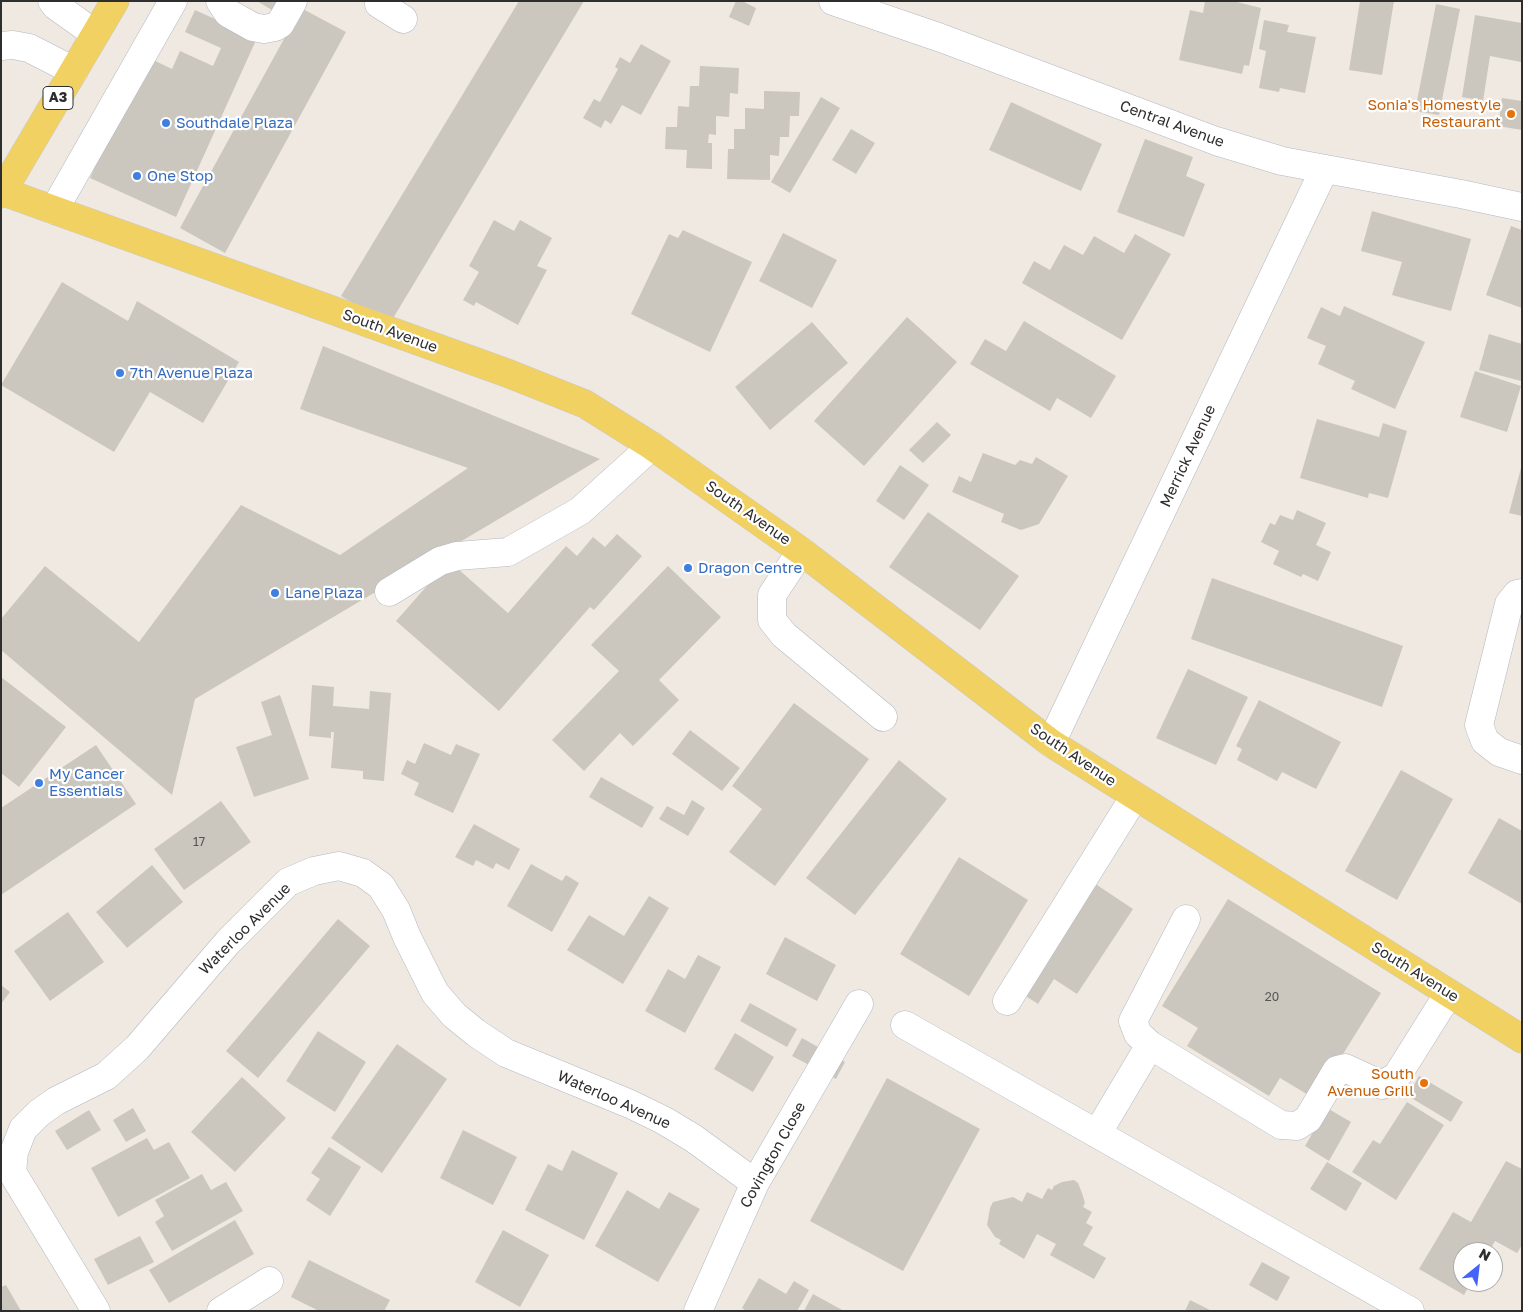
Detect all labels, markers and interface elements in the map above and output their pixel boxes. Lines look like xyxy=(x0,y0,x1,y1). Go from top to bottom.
road number: A3 xyxy=(43,86,73,110)
place label: Sonia's Homestyle Restaurant xyxy=(1367,96,1501,131)
street label: Central Avenue xyxy=(1117,97,1227,151)
marker: Sonia's Homestyle Restaurant xyxy=(1505,108,1517,120)
place label: Southdale Plaza xyxy=(176,114,293,132)
marker: Southdale Plaza xyxy=(160,117,172,129)
place label: One Stop xyxy=(147,167,213,185)
marker: One Stop xyxy=(131,170,143,182)
street label: South Avenue xyxy=(340,306,440,356)
place label: 7th Avenue Plaza xyxy=(130,364,253,382)
marker: 7th Avenue Plaza xyxy=(114,367,126,379)
street label: Merrick Avenue xyxy=(1156,402,1220,510)
street label: South Avenue xyxy=(702,477,794,549)
place label: Dragon Centre xyxy=(698,559,802,577)
marker: Dragon Centre xyxy=(682,562,694,574)
place label: Lane Plaza xyxy=(285,584,363,602)
marker: Lane Plaza xyxy=(269,587,281,599)
street label: South Avenue xyxy=(1027,720,1119,790)
place label: My Cancer Essentials xyxy=(49,765,125,800)
marker: My Cancer Essentials xyxy=(33,777,45,789)
house number: 17 xyxy=(193,835,205,849)
street label: Waterloo Avenue xyxy=(195,879,295,979)
street label: South Avenue xyxy=(1368,938,1462,1006)
house number: 20 xyxy=(1265,990,1279,1004)
place label: South Avenue Grill xyxy=(1327,1065,1414,1100)
street label: Waterloo Avenue xyxy=(555,1067,673,1133)
marker: South Avenue Grill xyxy=(1418,1077,1430,1089)
street label: Covington Close xyxy=(736,1099,810,1211)
north arrow xyxy=(1453,1242,1503,1292)
text: N xyxy=(1476,1244,1494,1264)

